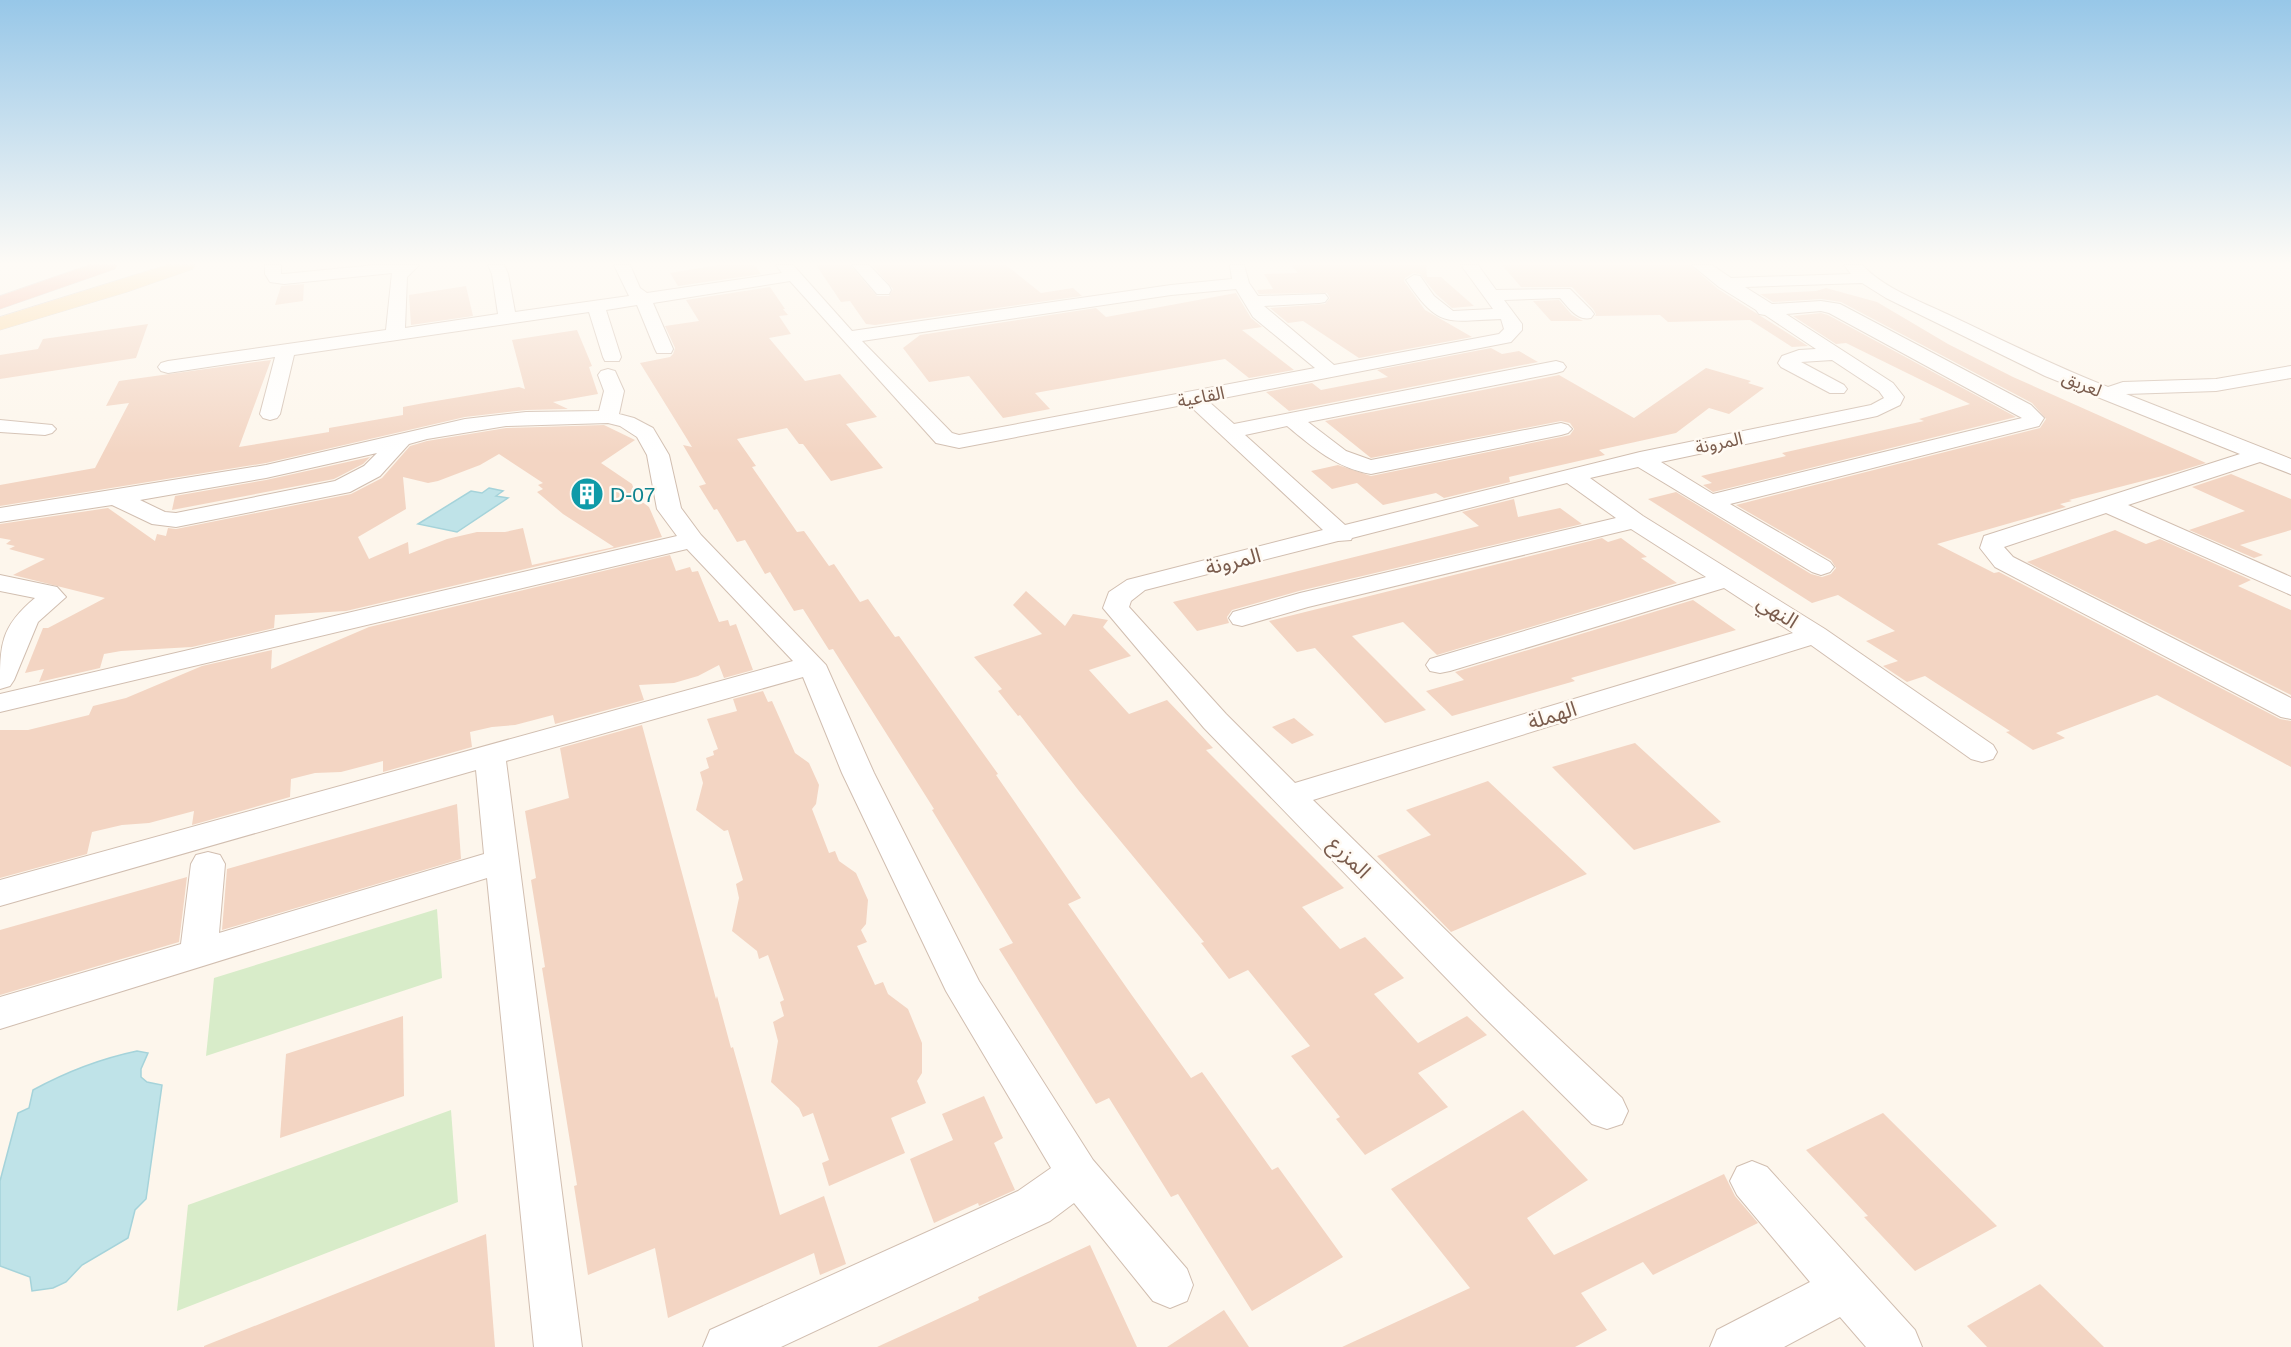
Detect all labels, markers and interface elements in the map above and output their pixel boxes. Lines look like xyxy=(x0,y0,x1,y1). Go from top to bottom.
street label: لعريق xyxy=(2059,367,2105,402)
street label: القاعية xyxy=(1176,383,1226,411)
street label: المرونة xyxy=(1693,428,1745,459)
building icon: D-07 xyxy=(569,476,605,512)
place label: D-07 xyxy=(610,483,656,506)
street label: المرونة xyxy=(1203,543,1263,580)
street label: النهي xyxy=(1751,589,1803,637)
street label: الهملة xyxy=(1525,697,1579,734)
street label: المزرع xyxy=(1322,831,1376,885)

